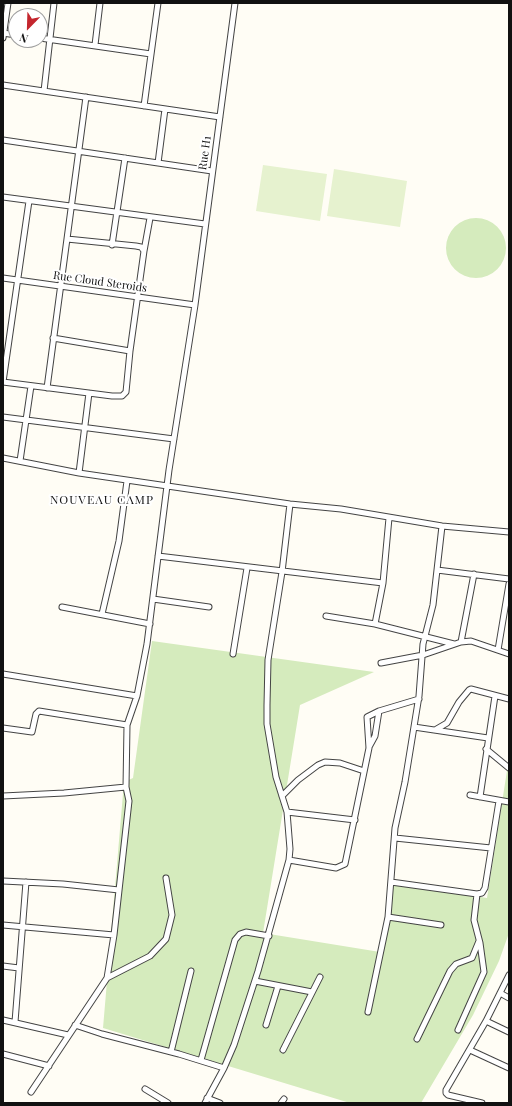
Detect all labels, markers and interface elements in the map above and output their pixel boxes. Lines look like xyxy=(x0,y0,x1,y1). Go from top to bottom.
north arrow xyxy=(8,8,48,48)
text: N xyxy=(17,30,30,47)
street label: Rue H1 xyxy=(196,135,214,171)
street label: Rue Cloud Steroids xyxy=(52,269,148,295)
district label: NOUVEAU CAMP xyxy=(50,493,154,507)

